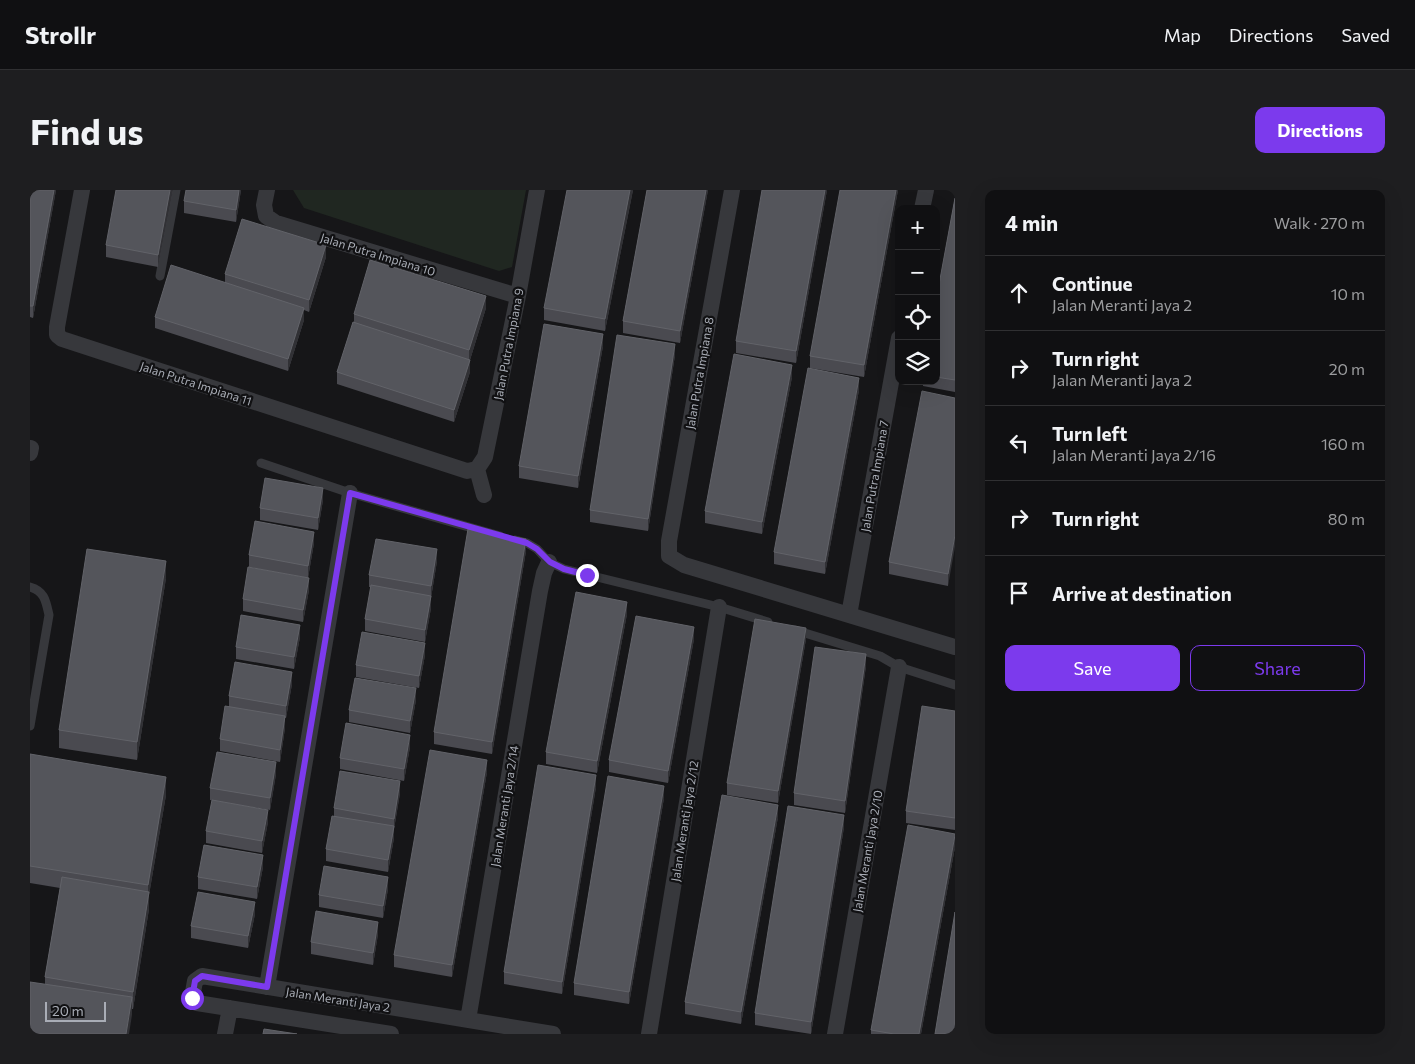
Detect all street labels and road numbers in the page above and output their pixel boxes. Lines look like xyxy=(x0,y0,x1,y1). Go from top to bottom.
street label: Jalan Putra Impiana 10 xyxy=(319,230,437,279)
street label: Jalan Putra Impiana 9 xyxy=(490,287,527,401)
street label: Jalan Putra Impiana 8 xyxy=(682,316,717,430)
street label: Jalan Putra Impiana 11 xyxy=(138,358,254,409)
street label: Jalan Putra Impiana 7 xyxy=(857,419,892,533)
street label: Jalan Meranti Jaya 2/14 xyxy=(487,744,522,868)
street label: Jalan Meranti Jaya 2/12 xyxy=(668,759,702,883)
street label: Jalan Meranti Jaya 2/10 xyxy=(849,789,886,913)
street label: Jalan Meranti Jaya 2 xyxy=(285,984,391,1015)

